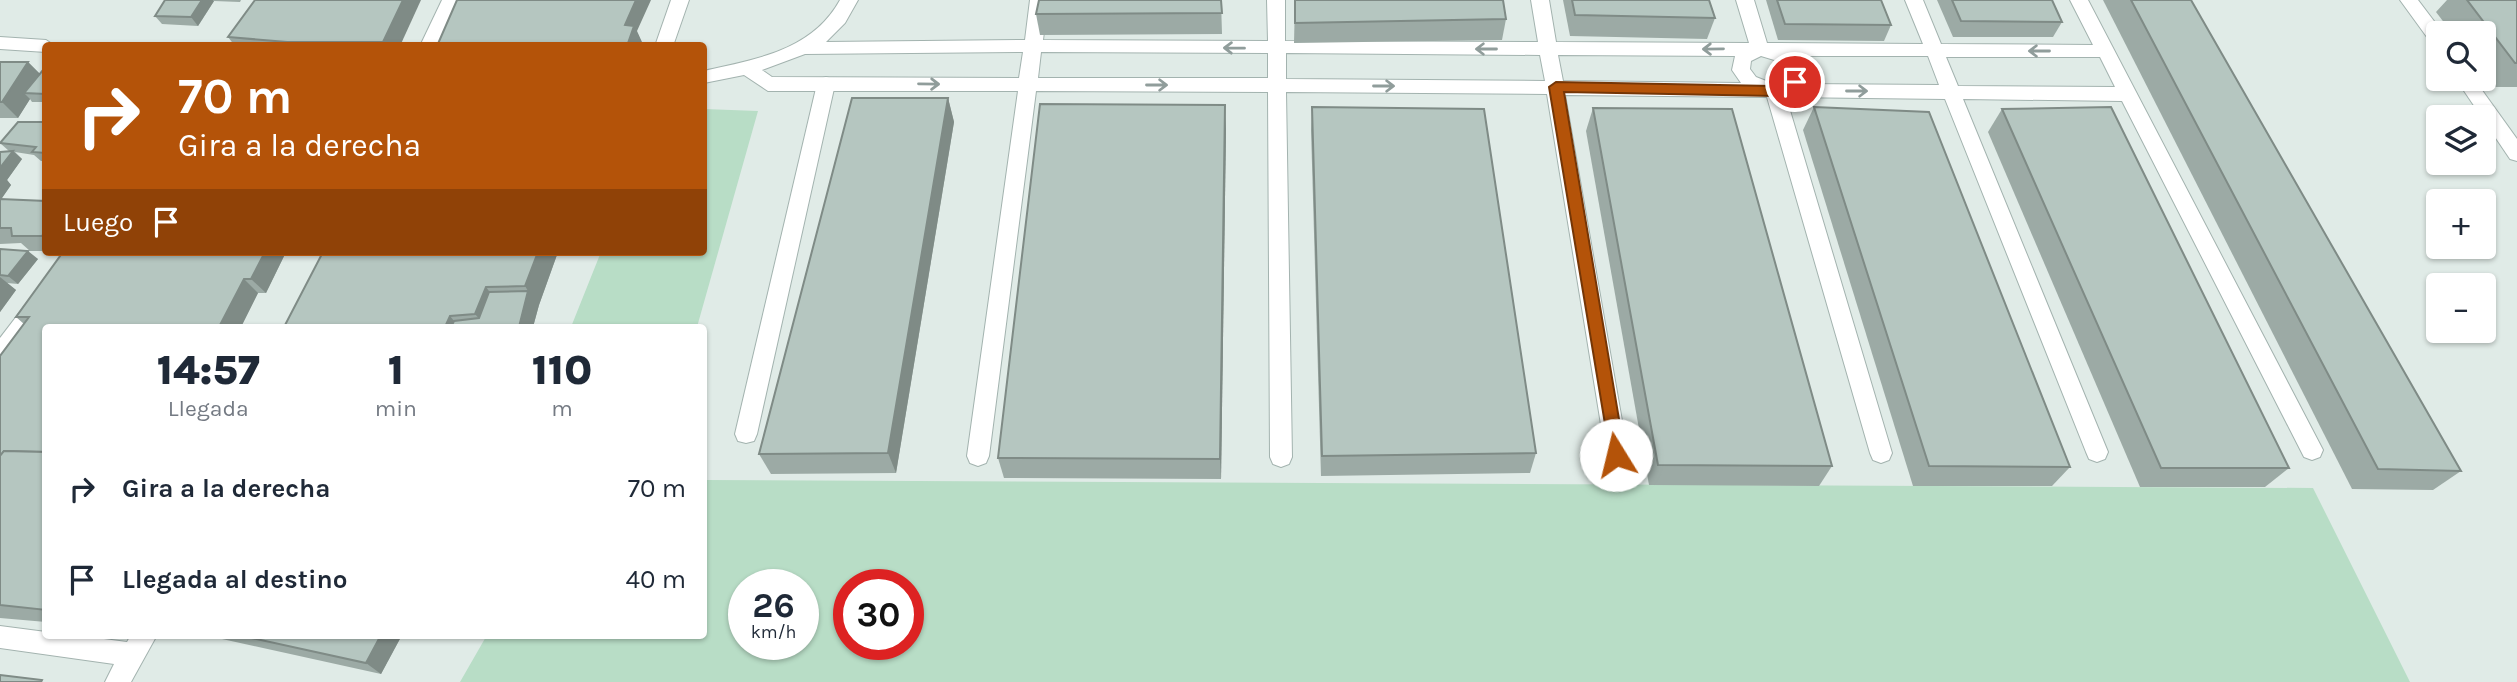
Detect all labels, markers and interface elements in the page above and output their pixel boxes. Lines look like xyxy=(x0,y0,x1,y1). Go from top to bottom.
map controls xyxy=(2426,21,2496,343)
button: search xyxy=(2426,21,2496,91)
one-way arrow xyxy=(1223,41,1246,55)
one-way arrow xyxy=(1475,42,1498,56)
one-way arrow xyxy=(1702,42,1725,56)
one-way arrow xyxy=(2028,44,2051,58)
pin xyxy=(1765,52,1825,112)
icon: arrive xyxy=(1776,63,1814,101)
text: 70 m xyxy=(178,68,292,125)
icon: right xyxy=(63,70,154,161)
one-way arrow xyxy=(918,77,941,91)
one-way arrow xyxy=(1145,78,1168,92)
one-way arrow xyxy=(1373,79,1396,92)
one-way arrow xyxy=(1845,84,1868,98)
button: layers xyxy=(2426,105,2496,175)
text: Gira a la derecha xyxy=(178,127,421,164)
button: + xyxy=(2426,189,2496,259)
icon: arrive xyxy=(147,203,185,241)
text: Luego xyxy=(63,207,133,238)
button: − xyxy=(2426,273,2496,343)
text: 14:57 xyxy=(157,345,260,395)
text: 1 xyxy=(388,345,404,395)
text: 110 xyxy=(532,345,592,395)
text: Llegada xyxy=(168,395,249,422)
text: min xyxy=(375,395,417,422)
text: m xyxy=(551,395,573,422)
position arrow xyxy=(1579,418,1653,492)
icon: right xyxy=(63,470,101,508)
text: Gira a la derecha xyxy=(122,473,331,504)
text: 70 m xyxy=(628,473,686,504)
icon: arrive xyxy=(63,561,101,599)
text: Llegada al destino xyxy=(122,564,348,595)
text: 40 m xyxy=(626,564,686,595)
speed limit sign: 30 xyxy=(833,569,924,660)
text: 26 xyxy=(752,585,795,626)
text: km/h xyxy=(751,621,796,643)

